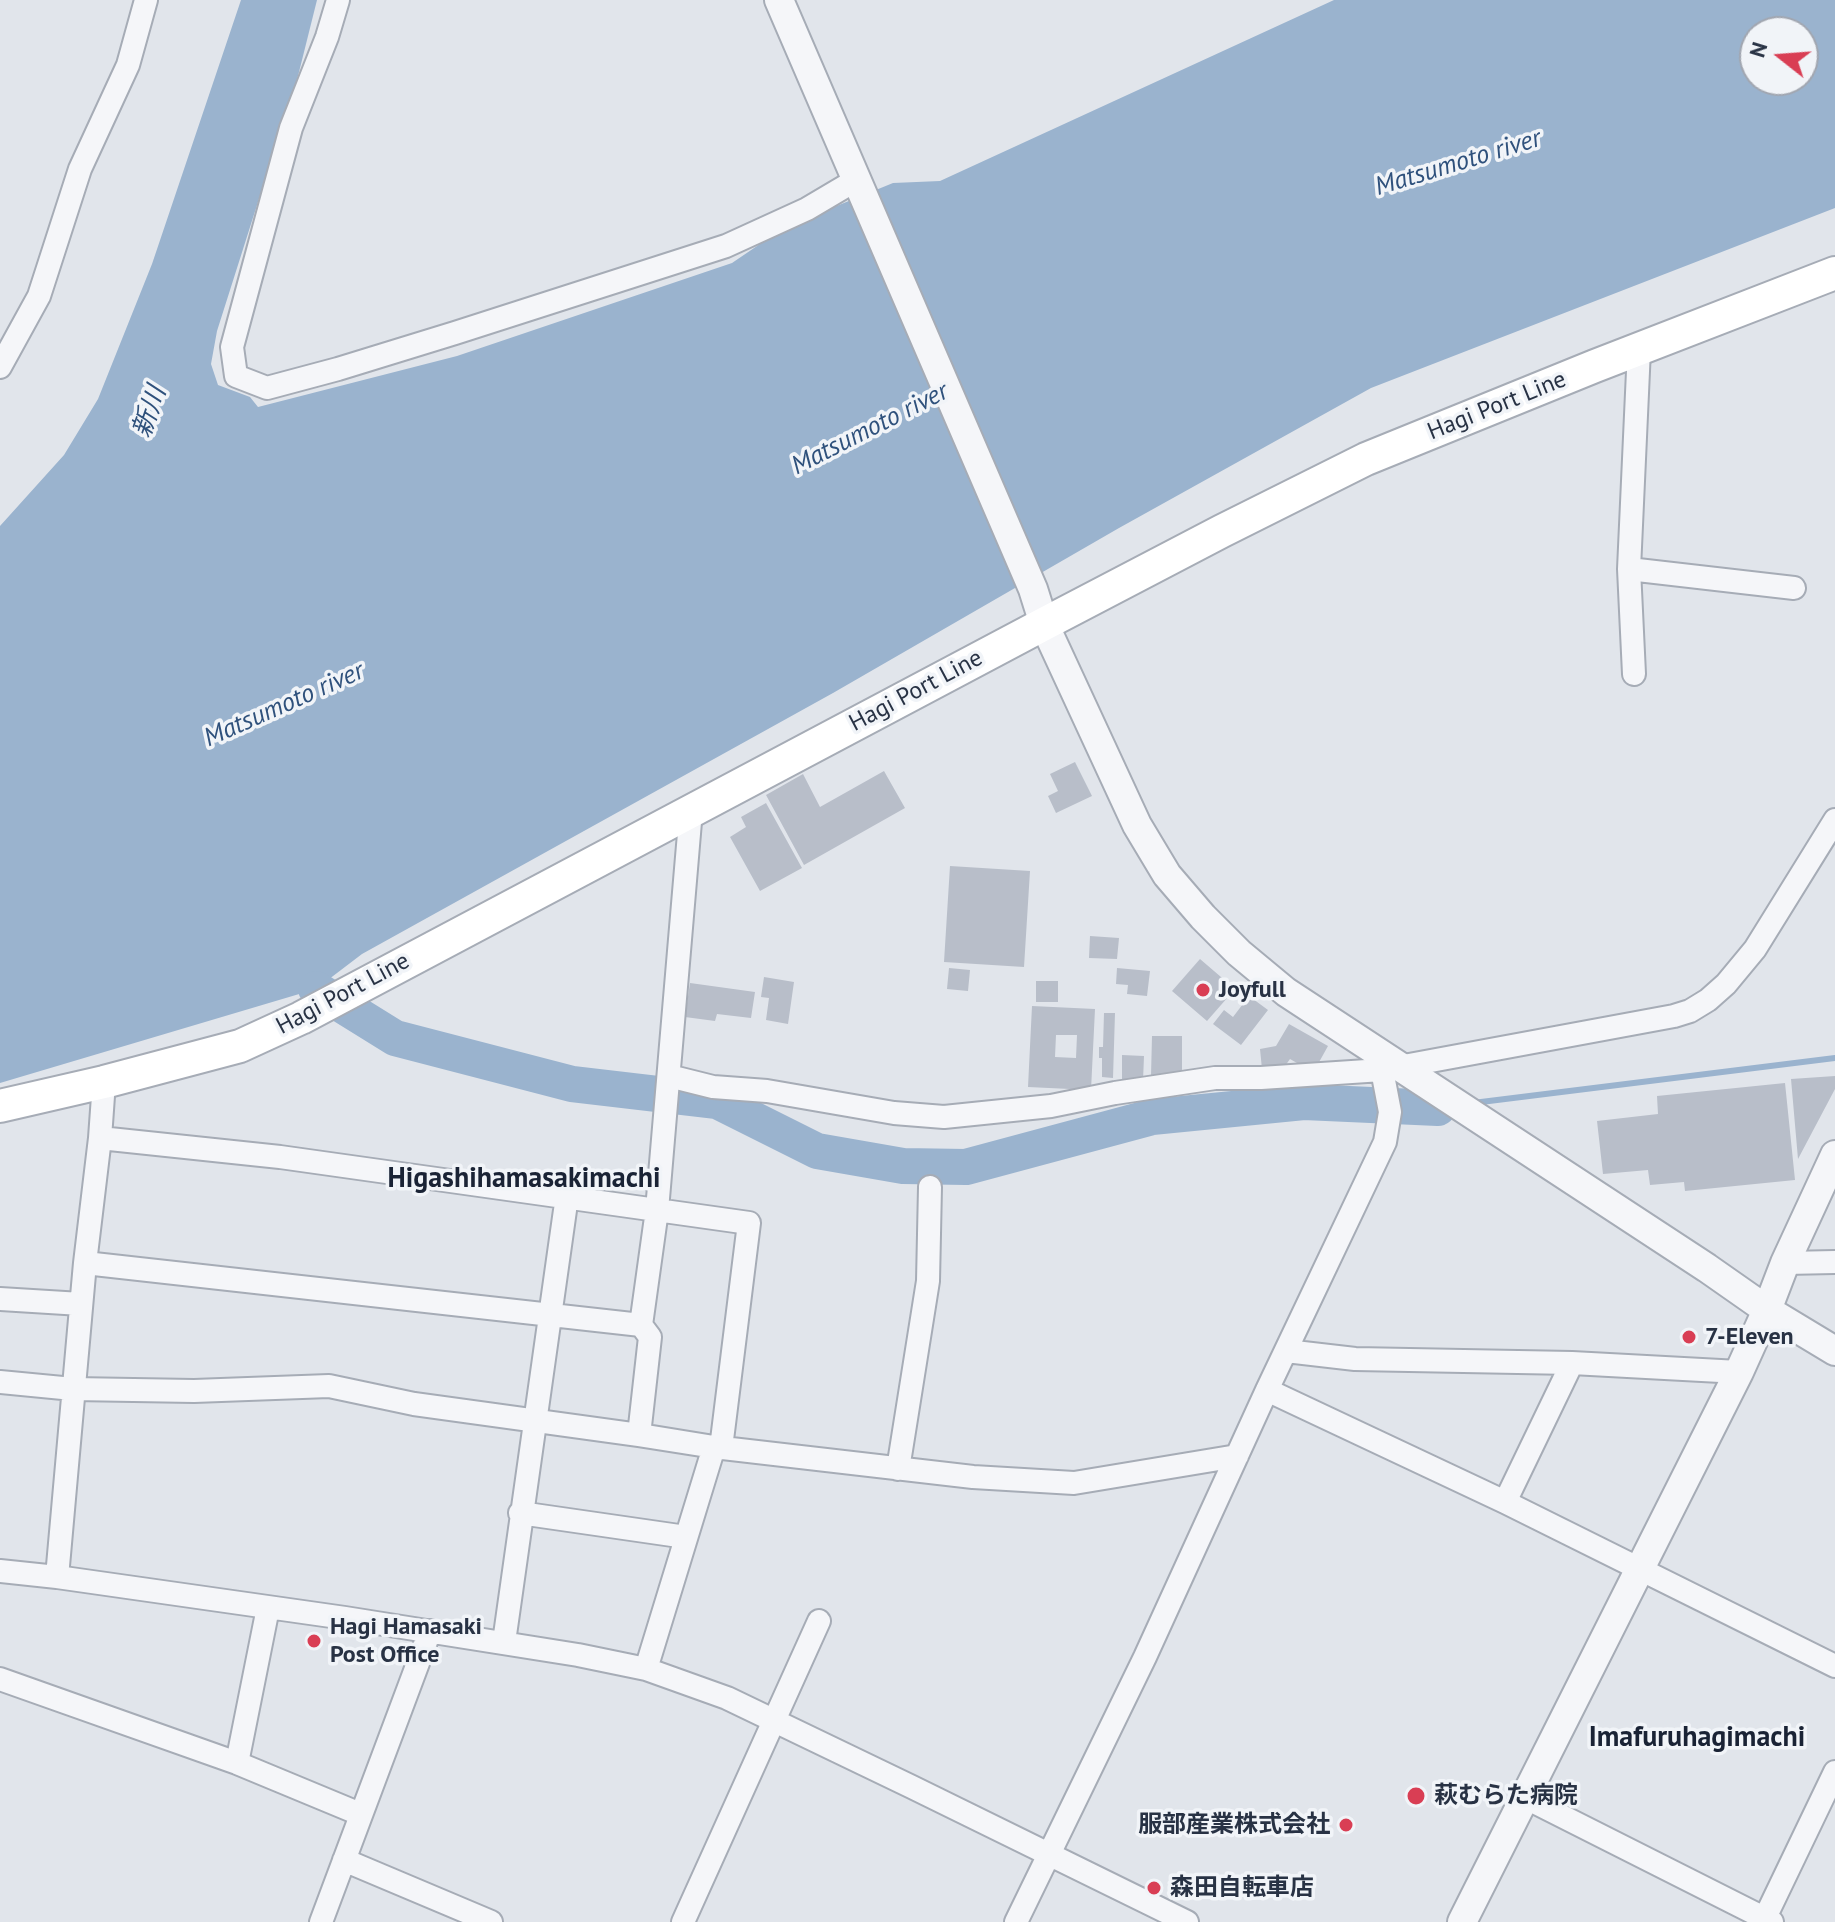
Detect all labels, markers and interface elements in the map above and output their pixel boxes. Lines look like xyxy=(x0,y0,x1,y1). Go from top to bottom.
north arrow xyxy=(1739,16,1819,96)
text: N xyxy=(1742,39,1773,61)
water label: Matsumoto river xyxy=(1371,123,1545,203)
street label: Hagi Port Line xyxy=(1424,365,1570,447)
water label: Matsumoto river xyxy=(786,376,954,482)
water label: 新川 xyxy=(127,382,173,442)
street label: Hagi Port Line xyxy=(844,644,988,738)
water label: Matsumoto river xyxy=(199,656,369,754)
street label: Hagi Port Line xyxy=(271,947,415,1041)
place label: Joyfull xyxy=(1219,976,1286,1004)
marker: Joyfull xyxy=(1194,981,1212,999)
district label: Higashihamasakimachi xyxy=(387,1162,661,1196)
place label: 7-Eleven xyxy=(1705,1323,1794,1351)
marker: 7-Eleven xyxy=(1680,1328,1698,1346)
place label: Hagi Hamasaki Post Office xyxy=(330,1613,482,1669)
marker: Hagi Hamasaki Post Office xyxy=(305,1632,323,1650)
district label: Imafuruhagimachi xyxy=(1589,1721,1805,1755)
place label: 萩むらた病院 xyxy=(1434,1782,1578,1810)
marker: 萩むらた病院 xyxy=(1405,1785,1427,1807)
place label: 服部産業株式会社 xyxy=(1138,1811,1330,1839)
marker: 服部産業株式会社 xyxy=(1337,1816,1355,1834)
place label: 森田自転車店 xyxy=(1170,1874,1314,1902)
marker: 森田自転車店 xyxy=(1145,1879,1163,1897)

